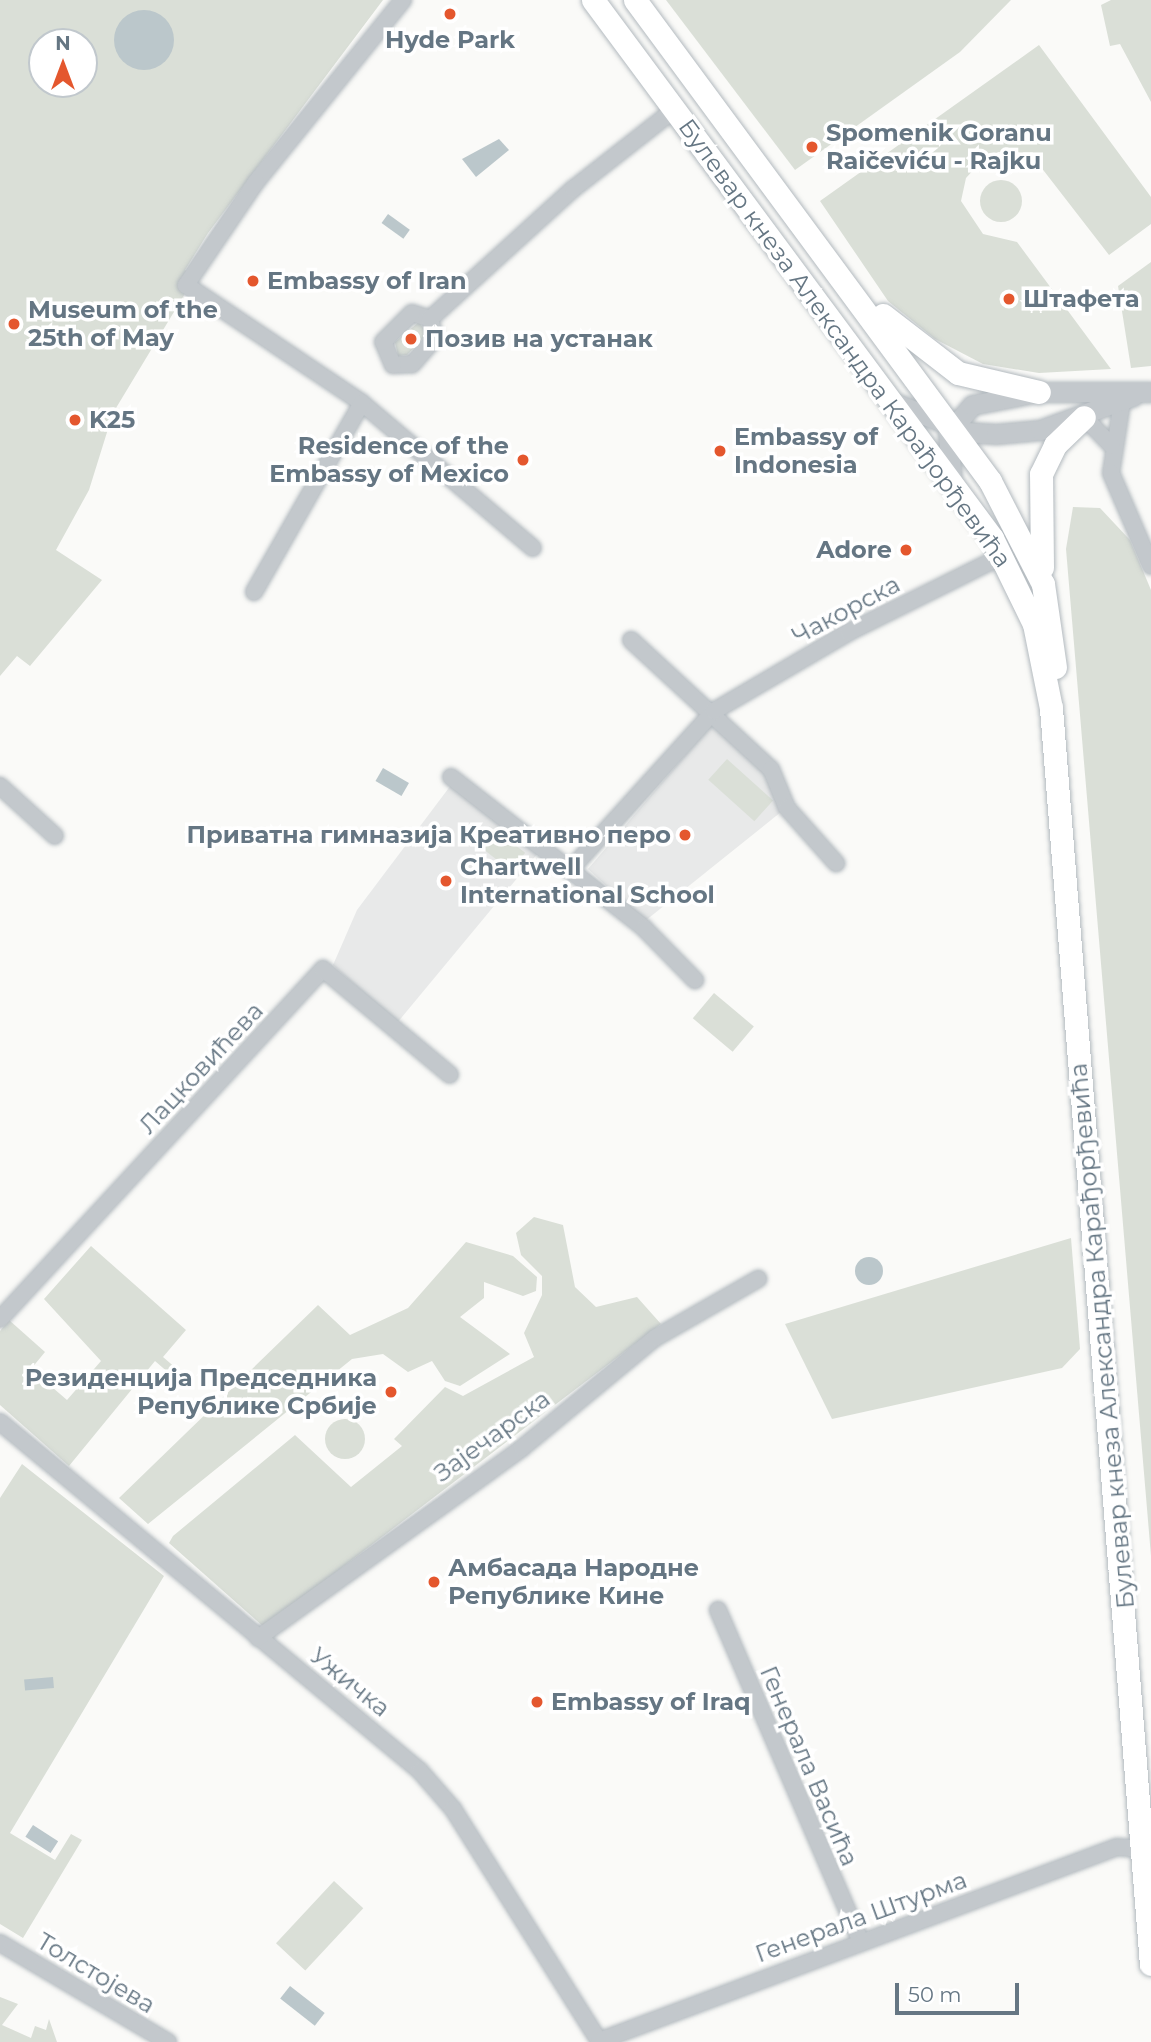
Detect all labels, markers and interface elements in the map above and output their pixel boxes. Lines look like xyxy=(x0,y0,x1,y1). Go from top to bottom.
marker: Hyde Park xyxy=(442,6,458,22)
place label: Hyde Park xyxy=(385,26,515,54)
north arrow xyxy=(28,28,98,98)
text: N xyxy=(55,32,71,55)
street label: Булевар кнеза Александра Карађорђевића xyxy=(672,113,1018,573)
place label: Spomenik Goranu Raičeviću - Rajku xyxy=(826,119,1052,175)
marker: Spomenik Goranu Raičeviću - Rajku xyxy=(804,139,820,155)
place label: Embassy of Iran xyxy=(267,267,467,295)
marker: Embassy of Iran xyxy=(245,273,261,289)
place label: Штафета xyxy=(1023,285,1139,313)
marker: Штафета xyxy=(1001,291,1017,307)
place label: Museum of the 25th of May xyxy=(28,296,218,352)
marker: Museum of the 25th of May xyxy=(6,316,22,332)
place label: Позив на устанак xyxy=(425,325,653,353)
marker: Позив на устанак xyxy=(403,331,419,347)
place label: K25 xyxy=(89,406,135,434)
marker: K25 xyxy=(67,412,83,428)
place label: Embassy of Indonesia xyxy=(734,423,878,479)
place label: Residence of the Embassy of Mexico xyxy=(269,432,509,488)
marker: Embassy of Indonesia xyxy=(712,443,728,459)
marker: Residence of the Embassy of Mexico xyxy=(515,452,531,468)
place label: Adore xyxy=(816,536,892,564)
marker: Adore xyxy=(898,542,914,558)
street label: Чакорска xyxy=(787,570,905,650)
place label: Приватна гимназија Креативно перо xyxy=(187,821,671,849)
marker: Приватна гимназија Креативно перо xyxy=(677,827,693,843)
place label: Chartwell International School xyxy=(460,853,715,909)
marker: Chartwell International School xyxy=(438,873,454,889)
street label: Лацковићева xyxy=(133,997,269,1139)
street label: Булевар кнеза Александра Карађорђевића xyxy=(1064,1062,1140,1610)
place label: Резиденција Председника Републике Србије xyxy=(25,1364,377,1420)
marker: Резиденција Председника Републике Србије xyxy=(383,1384,399,1400)
street label: Зајечарска xyxy=(428,1384,556,1488)
place label: Амбасада Народне Републике Кине xyxy=(448,1554,699,1610)
marker: Амбасада Народне Републике Кине xyxy=(426,1574,442,1590)
street label: Ужичка xyxy=(304,1641,396,1723)
street label: Генерала Васића xyxy=(754,1662,864,1870)
place label: Embassy of Iraq xyxy=(551,1688,751,1716)
marker: Embassy of Iraq xyxy=(529,1694,545,1710)
street label: Генерала Штурма xyxy=(751,1865,971,1969)
street label: Толстојева xyxy=(32,1927,160,2019)
scale bar xyxy=(899,1968,1023,2012)
text: 50 m xyxy=(908,1982,962,2007)

